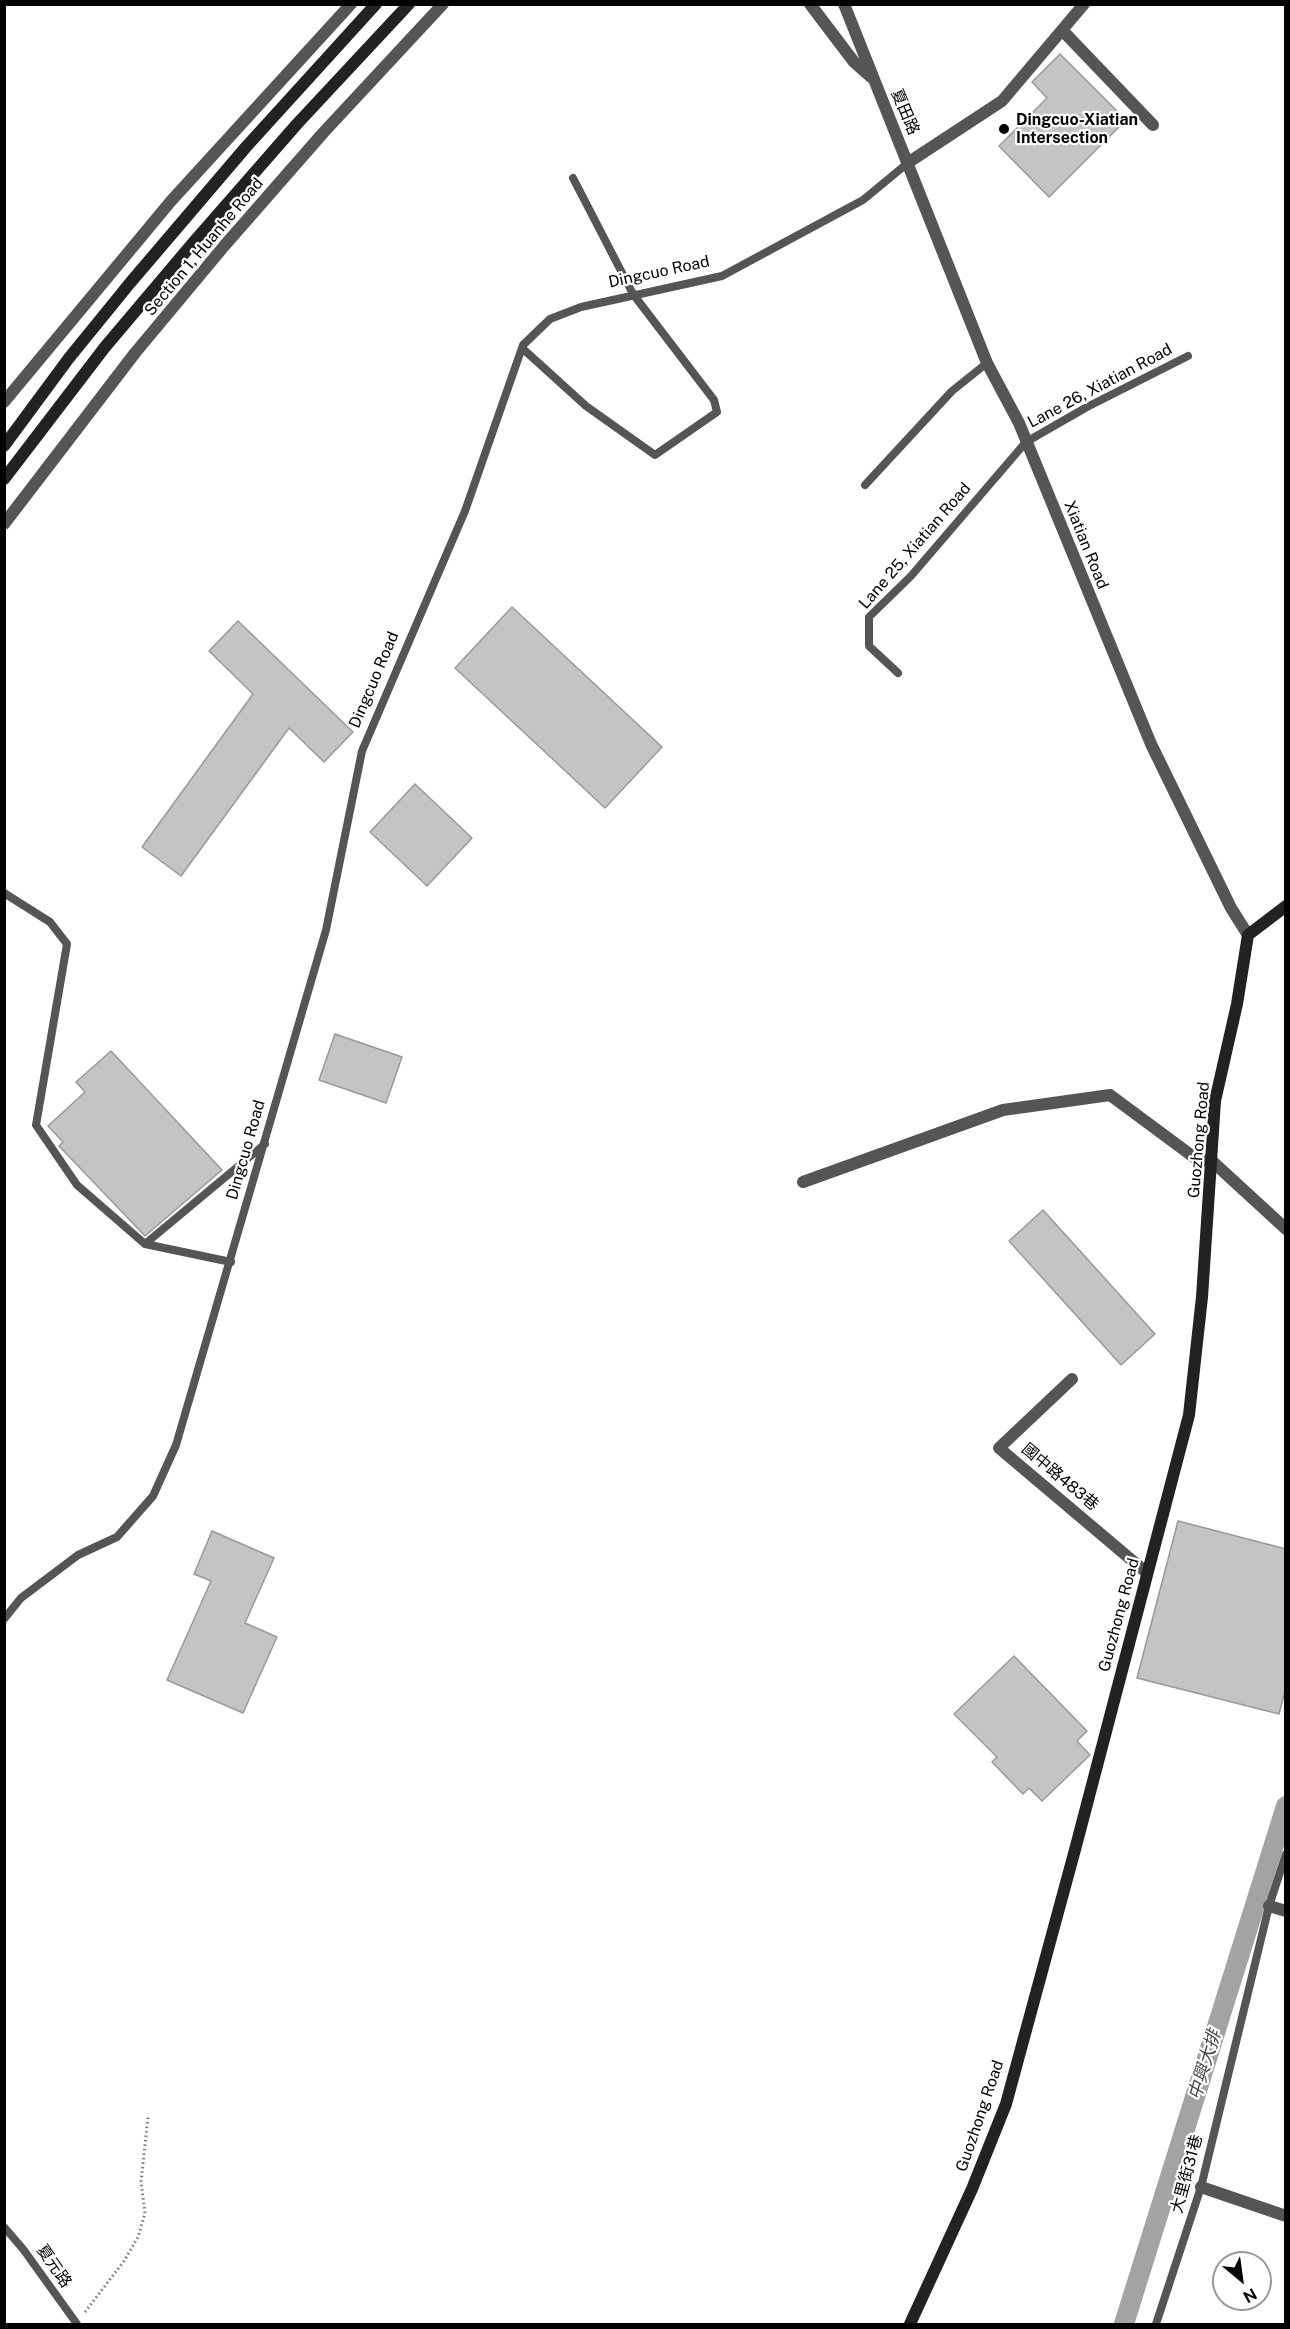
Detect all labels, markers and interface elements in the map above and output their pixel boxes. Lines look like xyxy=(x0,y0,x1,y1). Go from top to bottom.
street label: 夏田路 xyxy=(887,86,923,138)
place label: Dingcuo-Xiatian Intersection xyxy=(1016,110,1138,148)
marker: Dingcuo-Xiatian Intersection xyxy=(997,122,1011,136)
street label: Section 1, Huanhe Road xyxy=(141,174,267,320)
street label: Dingcuo Road xyxy=(607,252,711,292)
street label: Lane 26, Xiatian Road xyxy=(1025,340,1175,432)
street label: Lane 25, Xiatian Road xyxy=(855,479,975,613)
street label: Xiatian Road xyxy=(1060,498,1112,592)
street label: Dingcuo Road xyxy=(345,629,403,731)
street label: Guozhong Road xyxy=(1184,1081,1214,1199)
street label: Dingcuo Road xyxy=(223,1098,269,1202)
street label: 國中路483巷 xyxy=(1018,1439,1102,1515)
street label: Guozhong Road xyxy=(1095,1556,1143,1674)
water label: 中興大排 xyxy=(1184,2027,1226,2103)
street label: Guozhong Road xyxy=(952,2058,1008,2174)
street label: 大里街31巷 xyxy=(1167,2133,1207,2215)
street label: 夏元路 xyxy=(32,2241,76,2291)
north arrow xyxy=(1212,2251,1272,2311)
text: N xyxy=(1240,2284,1260,2307)

